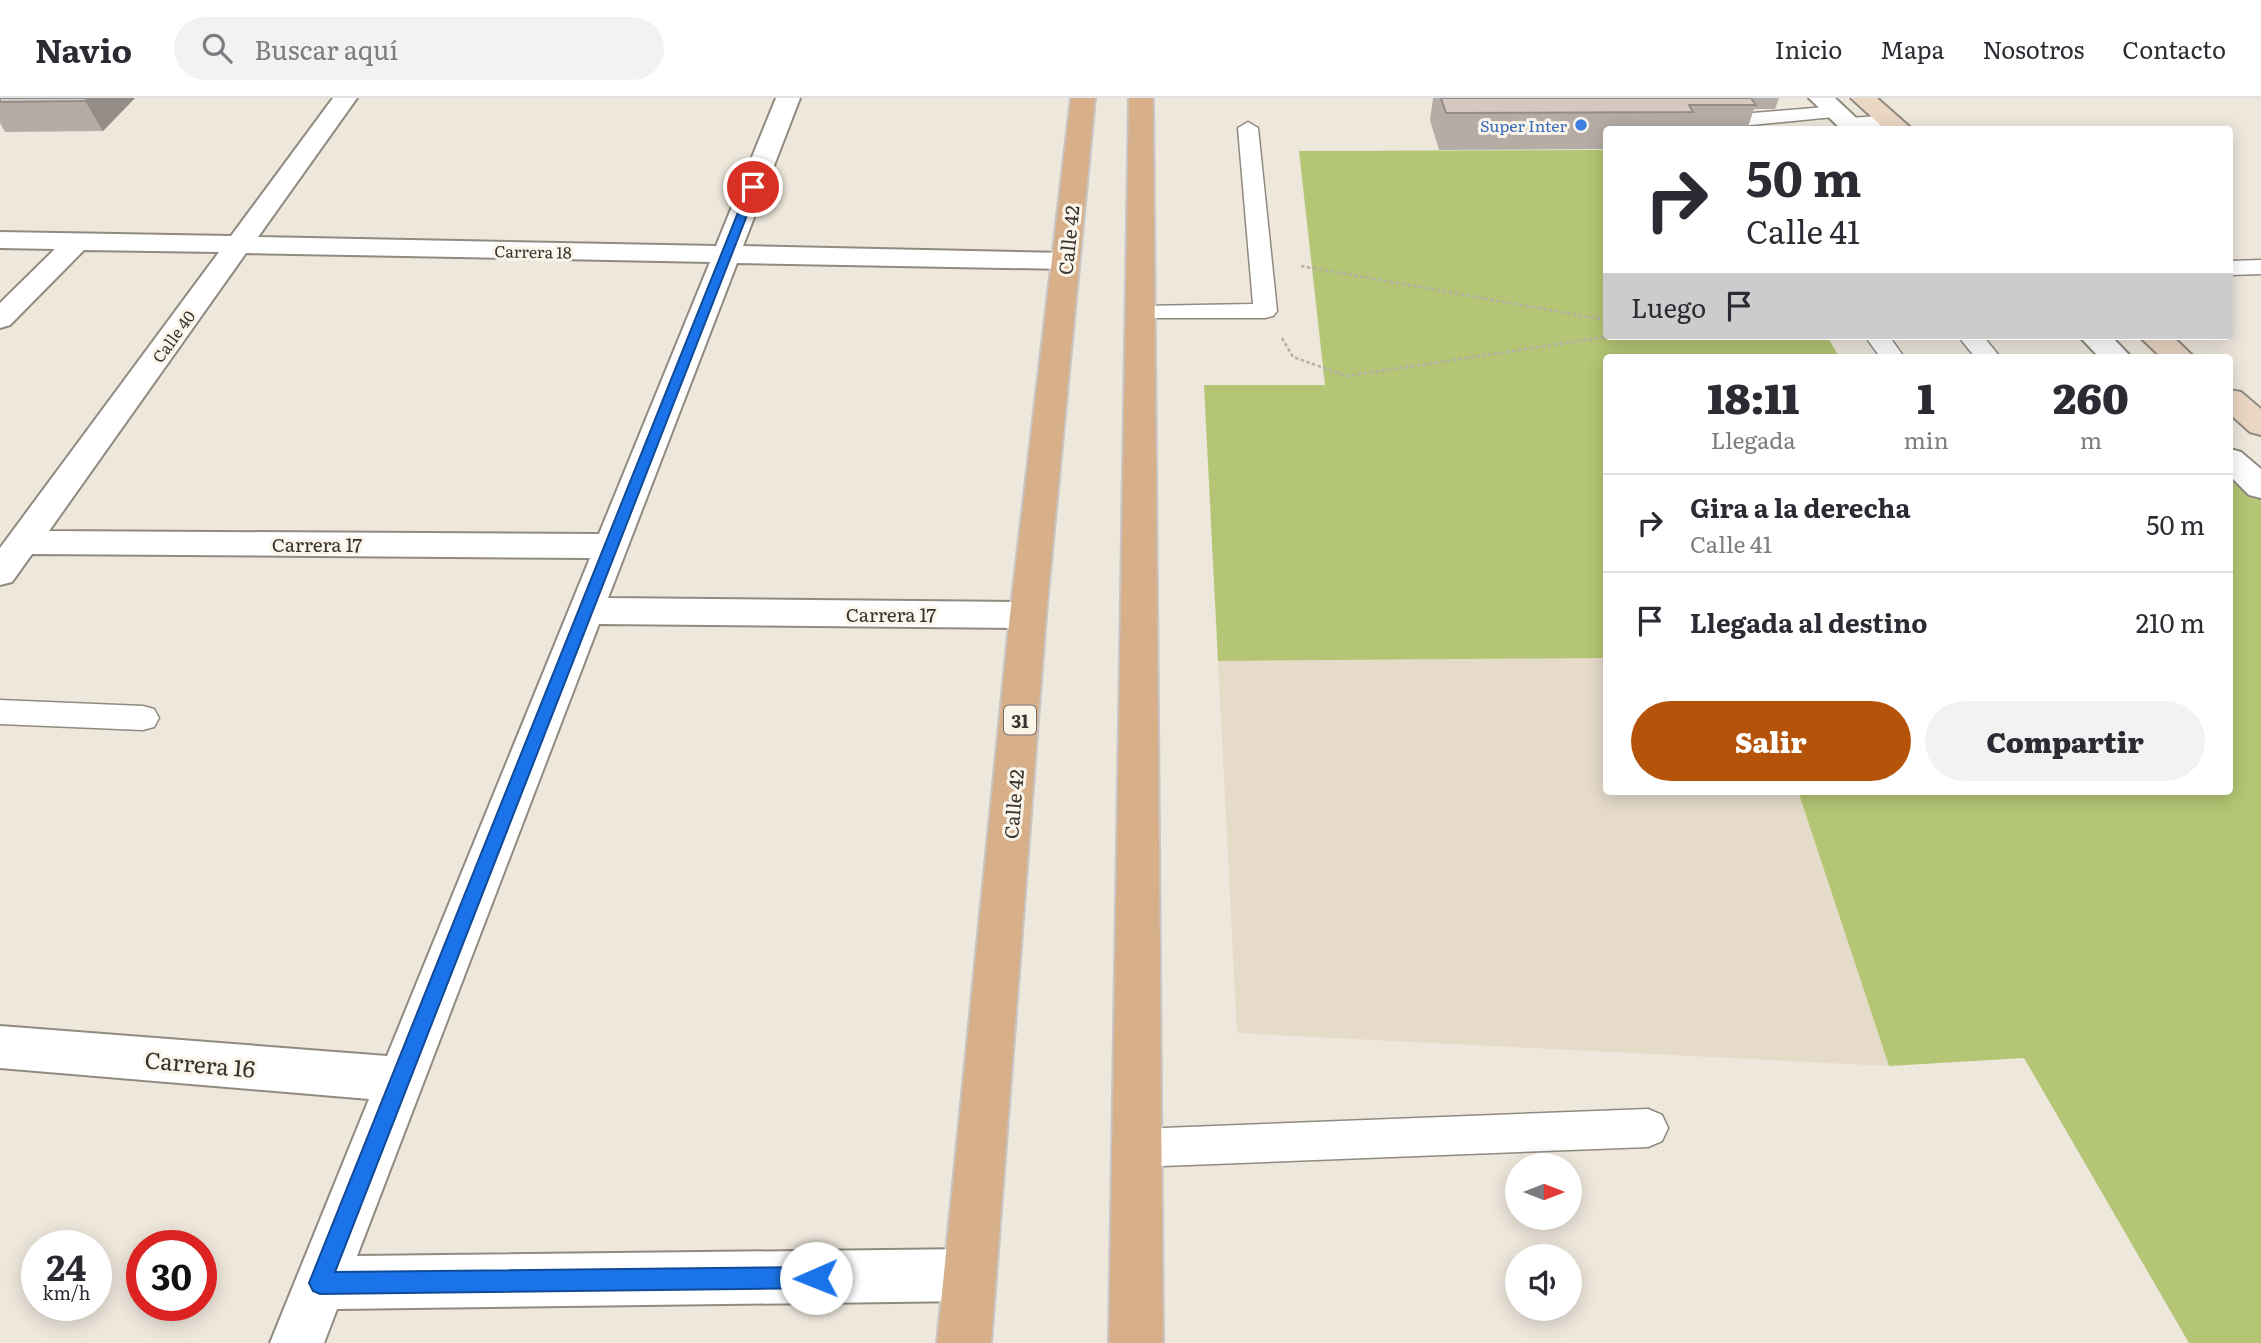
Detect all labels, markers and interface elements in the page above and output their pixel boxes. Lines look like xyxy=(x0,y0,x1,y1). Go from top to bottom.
search box xyxy=(174,17,664,80)
text: Navio xyxy=(35,24,132,73)
icon: search xyxy=(198,29,236,67)
text: Buscar aquí xyxy=(254,29,398,68)
text: Inicio xyxy=(1775,31,1842,66)
text: Mapa xyxy=(1880,31,1944,66)
text: Nosotros xyxy=(1982,31,2084,66)
text: Contacto xyxy=(2122,31,2226,66)
place label: Super Inter xyxy=(1480,113,1567,137)
marker: Super Inter xyxy=(1573,117,1589,133)
text: 50 m xyxy=(1746,139,1862,212)
icon: right xyxy=(1631,154,1722,245)
pin xyxy=(723,157,783,217)
icon: arrive xyxy=(734,168,772,206)
street label: Calle 42 xyxy=(1050,204,1086,276)
text: Calle 41 xyxy=(1746,206,1860,254)
street label: Carrera 18 xyxy=(494,238,572,264)
text: Luego xyxy=(1631,287,1706,326)
icon: arrive xyxy=(1720,287,1758,325)
street label: Calle 40 xyxy=(146,305,200,367)
text: 18:11 xyxy=(1707,365,1799,427)
text: 1 xyxy=(1917,365,1935,427)
text: 260 xyxy=(2053,365,2129,427)
text: Llegada xyxy=(1711,422,1796,456)
text: min xyxy=(1904,422,1949,456)
text: m xyxy=(2080,422,2102,456)
text: Gira a la derecha xyxy=(1690,487,1910,526)
icon: right xyxy=(1631,504,1669,542)
text: 50 m xyxy=(2146,504,2205,543)
text: Calle 41 xyxy=(1690,526,1772,560)
street label: Carrera 17 xyxy=(272,530,363,558)
street label: Carrera 17 xyxy=(846,600,937,628)
icon: arrive xyxy=(1631,602,1669,640)
text: Llegada al destino xyxy=(1690,602,1927,641)
text: 210 m xyxy=(2136,602,2205,641)
button: Salir xyxy=(1631,701,1911,781)
button: Compartir xyxy=(1925,701,2205,781)
road number: 31 xyxy=(1004,706,1036,734)
street label: Calle 42 xyxy=(996,768,1030,840)
street label: Carrera 16 xyxy=(143,1041,257,1085)
north arrow xyxy=(1505,1153,1582,1230)
map controls xyxy=(1505,1153,1582,1321)
speed limit sign: 30 xyxy=(126,1230,217,1321)
text: 24 xyxy=(47,1240,86,1292)
position arrow xyxy=(779,1241,853,1315)
button: sound xyxy=(1505,1244,1582,1321)
text: km/h xyxy=(43,1279,90,1306)

